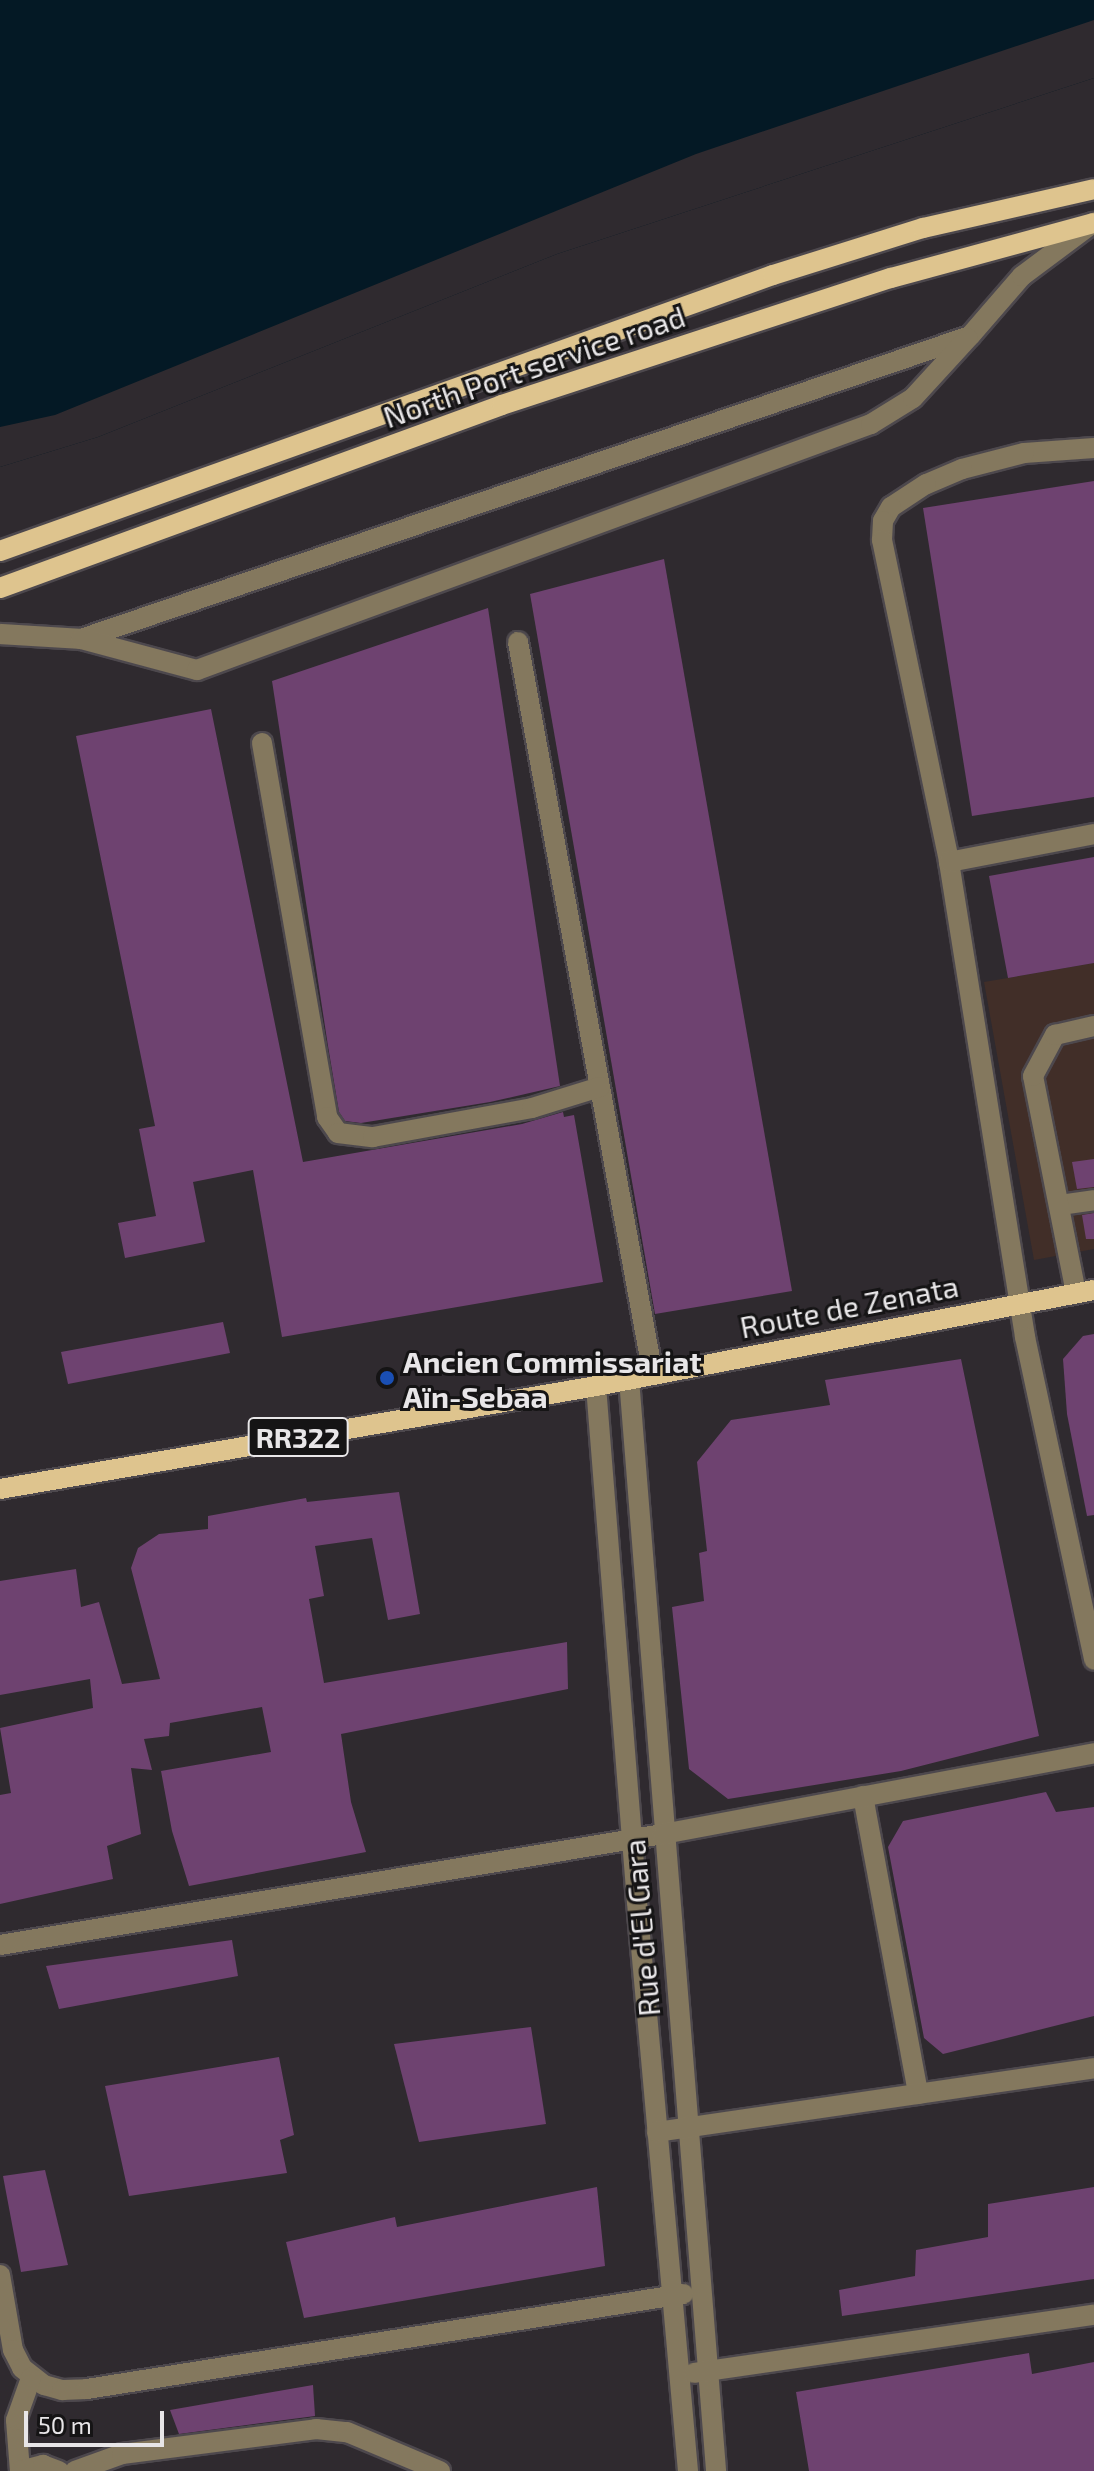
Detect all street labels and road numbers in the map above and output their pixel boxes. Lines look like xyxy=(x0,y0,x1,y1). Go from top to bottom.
street label: North Port service road xyxy=(378,297,690,435)
street label: Route de Zenata xyxy=(737,1267,961,1345)
road number: RR322 xyxy=(246,1413,350,1461)
street label: Rue d'El Gara xyxy=(615,1838,667,2018)

